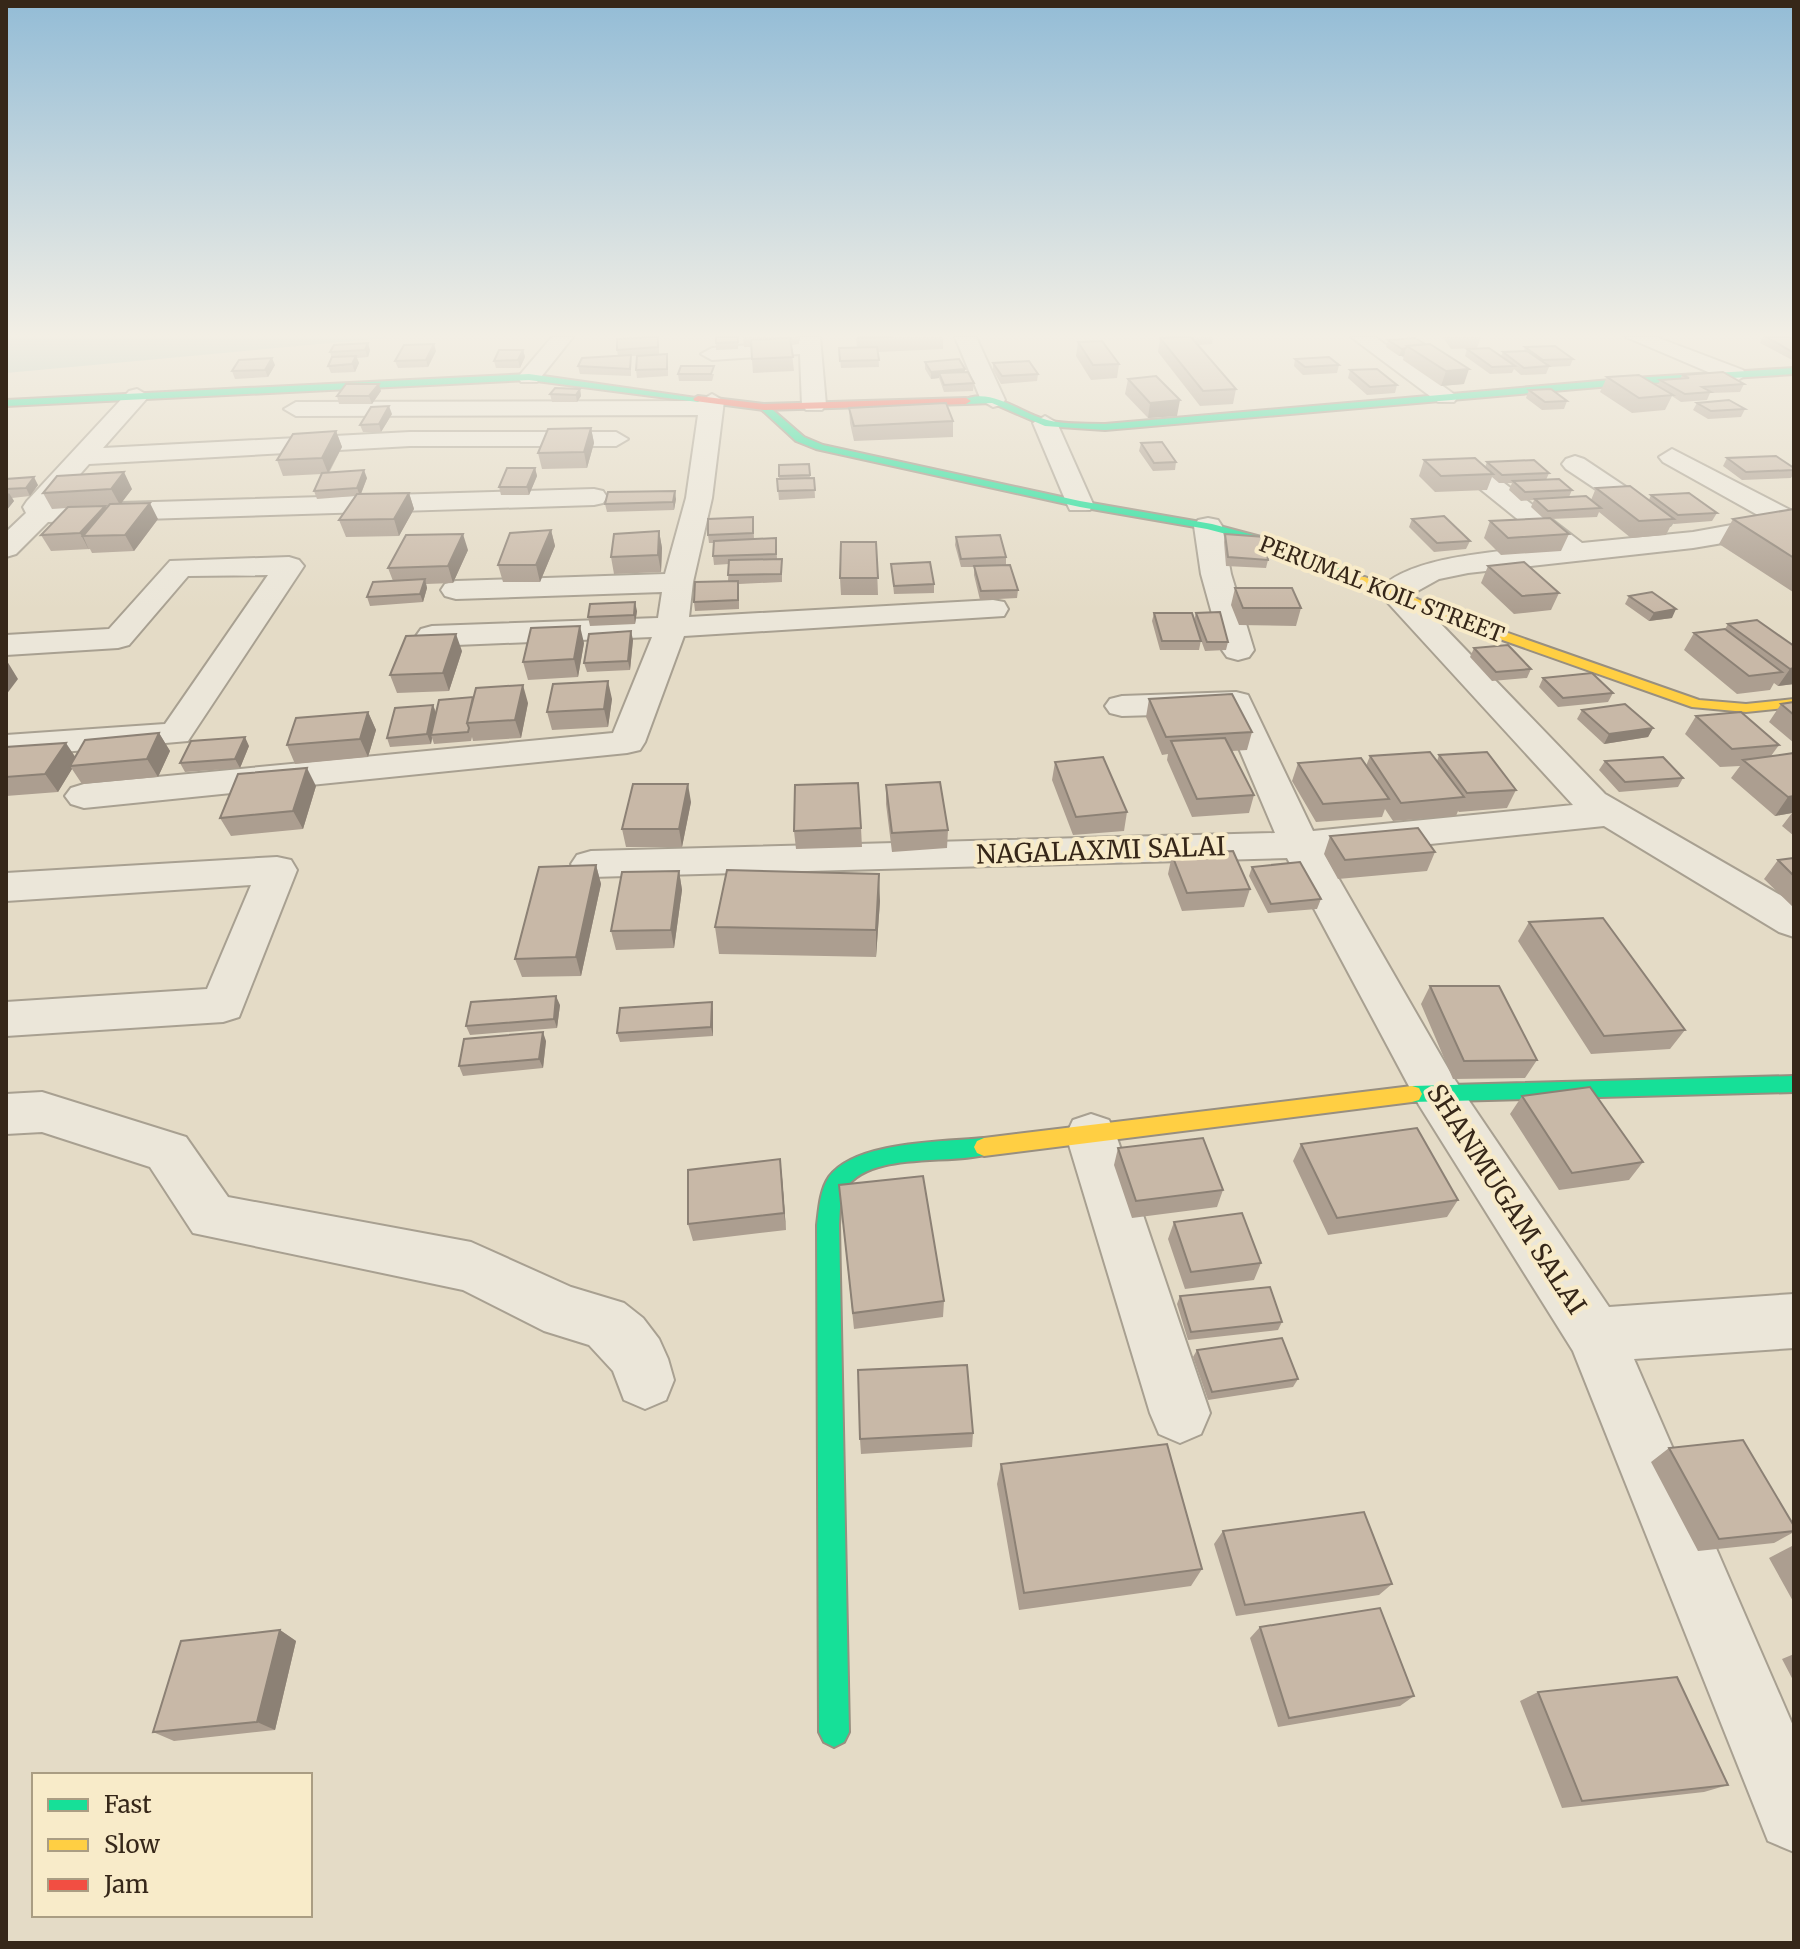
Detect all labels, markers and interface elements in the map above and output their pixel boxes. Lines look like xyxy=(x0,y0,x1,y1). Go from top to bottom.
street label: PERUMAL KOIL STREET xyxy=(1256,529,1508,649)
street label: NAGALAXMI SALAI xyxy=(976,829,1226,871)
street label: SHANMUGAM SALAI xyxy=(1420,1078,1594,1320)
legend xyxy=(32,1773,312,1917)
text: Fast xyxy=(104,1789,152,1820)
text: Slow xyxy=(104,1829,160,1860)
text: Jam xyxy=(103,1869,149,1900)

